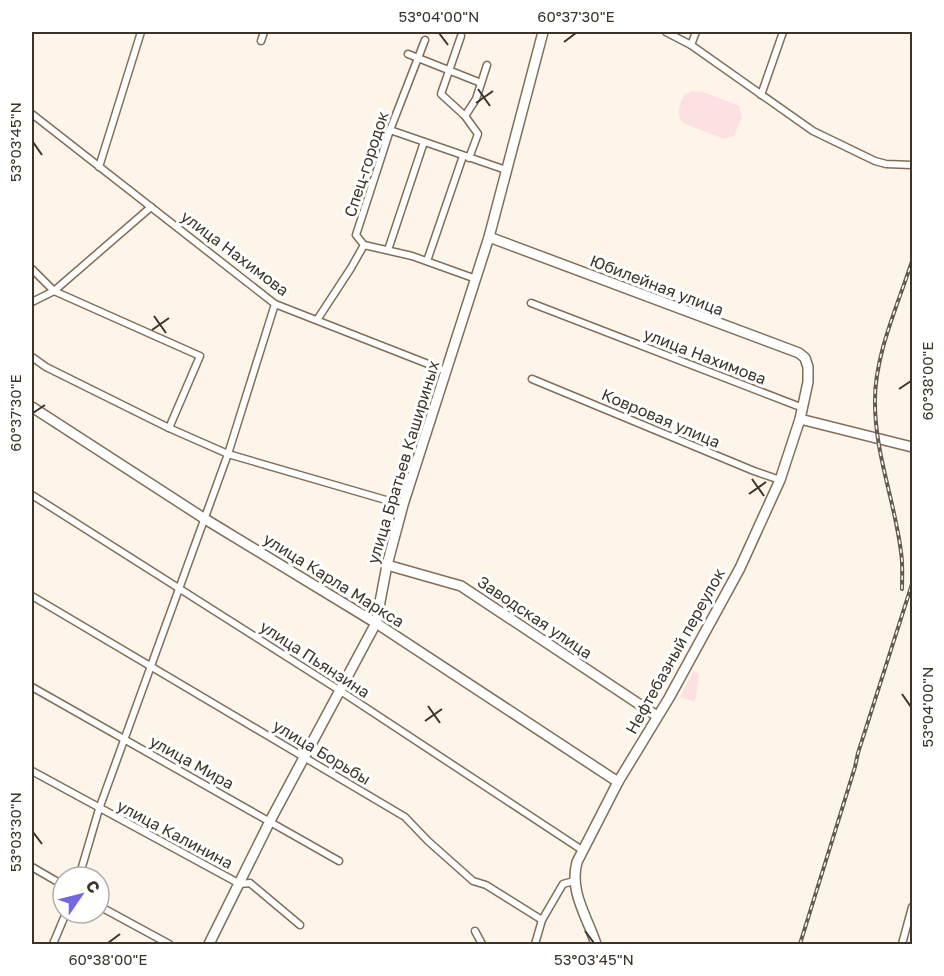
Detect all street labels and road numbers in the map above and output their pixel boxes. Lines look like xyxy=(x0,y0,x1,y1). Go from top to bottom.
street label: Спец-городок xyxy=(339,108,393,220)
street label: улица Нахимова xyxy=(177,206,293,300)
street label: Юбилейная улица xyxy=(587,250,727,320)
street label: улица Нахимова xyxy=(641,323,769,389)
street label: улица Братьев Кашириных xyxy=(363,358,444,566)
street label: Ковровая улица xyxy=(599,384,723,452)
street label: улица Карла Маркса xyxy=(260,529,408,631)
street label: Нефтебазный переулок xyxy=(621,564,729,738)
street label: Заводская улица xyxy=(474,571,596,663)
street label: улица Пьянзина xyxy=(256,616,374,702)
street label: улица Борьбы xyxy=(269,715,375,789)
street label: улица Мира xyxy=(146,731,238,793)
street label: улица Калинина xyxy=(114,795,236,873)

